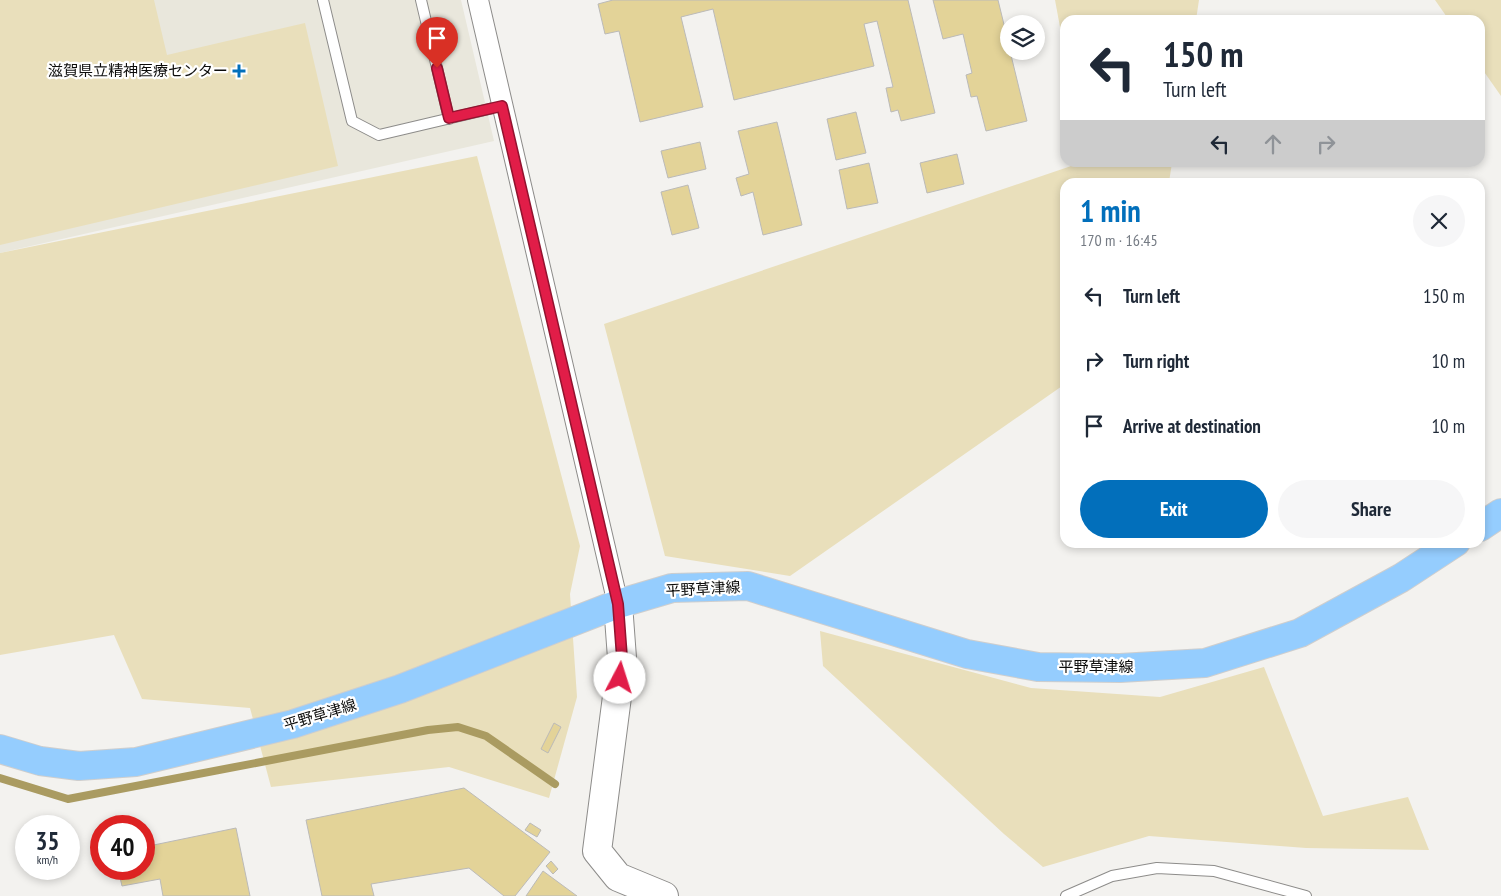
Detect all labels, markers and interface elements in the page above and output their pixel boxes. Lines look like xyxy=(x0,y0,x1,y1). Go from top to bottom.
map controls xyxy=(1000,15,1045,60)
button: layers xyxy=(1000,15,1045,60)
pin xyxy=(416,17,458,68)
icon: arrive xyxy=(423,24,451,52)
text: 150 m xyxy=(1163,31,1244,77)
icon: left xyxy=(1080,35,1145,100)
place label: 滋賀県立精神医療センター xyxy=(48,61,228,80)
marker: 滋賀県立精神医療センター xyxy=(232,64,246,78)
text: Turn left xyxy=(1163,75,1227,103)
icon: left xyxy=(1206,130,1234,158)
icon: ahead xyxy=(1259,130,1287,158)
icon: right xyxy=(1312,130,1340,158)
text: 1 min xyxy=(1080,191,1141,230)
button: close xyxy=(1413,195,1465,247)
text: 170 m · 16:45 xyxy=(1080,230,1158,250)
icon: left xyxy=(1080,282,1108,310)
text: Turn left xyxy=(1123,284,1180,308)
text: 150 m xyxy=(1423,284,1465,308)
icon: right xyxy=(1080,347,1108,375)
text: Turn right xyxy=(1123,349,1189,373)
text: 10 m xyxy=(1432,349,1465,373)
icon: arrive xyxy=(1080,412,1108,440)
text: Arrive at destination xyxy=(1123,414,1261,438)
text: 10 m xyxy=(1432,414,1465,438)
button: Exit xyxy=(1080,480,1268,538)
button: Share xyxy=(1278,480,1465,538)
street label: 平野草津線 xyxy=(665,577,741,600)
position arrow xyxy=(593,651,645,703)
street label: 平野草津線 xyxy=(1058,657,1134,676)
street label: 平野草津線 xyxy=(281,694,359,735)
speed limit sign: 40 xyxy=(90,815,155,880)
text: 35 xyxy=(36,825,59,857)
text: km/h xyxy=(37,852,58,867)

